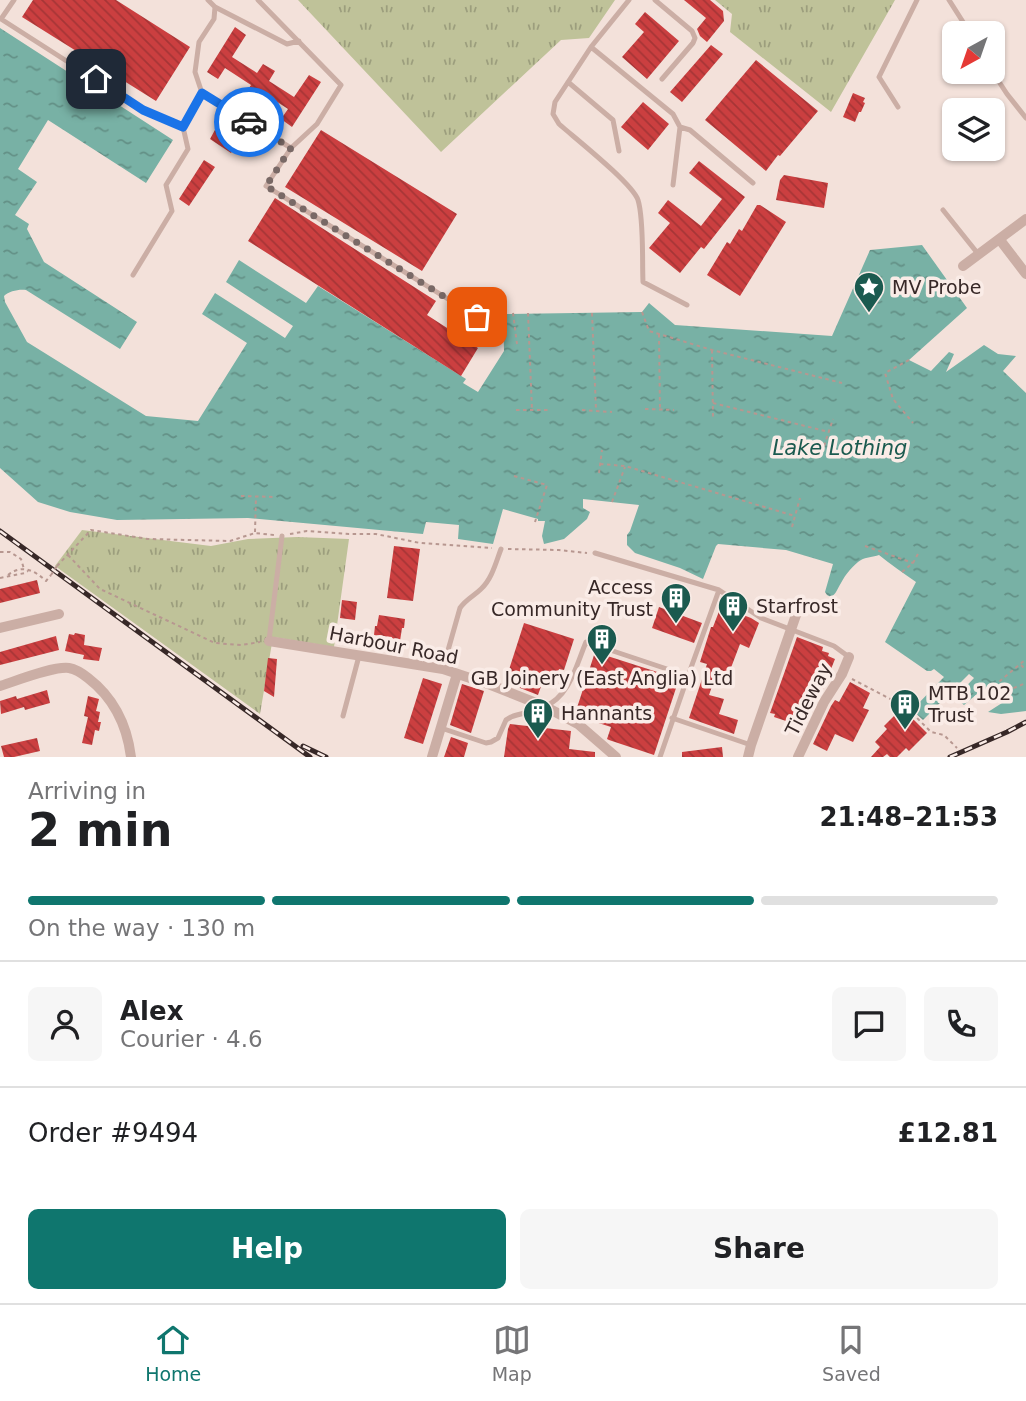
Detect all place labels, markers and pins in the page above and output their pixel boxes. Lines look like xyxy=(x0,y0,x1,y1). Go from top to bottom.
pin xyxy=(66,49,126,109)
place icon: MV Probe xyxy=(852,270,886,314)
place label: MV Probe xyxy=(892,276,981,298)
pin xyxy=(447,287,507,347)
place label: Access Community Trust xyxy=(491,576,653,620)
building icon: Access Community Trust xyxy=(659,581,693,625)
building icon: Starfrost xyxy=(716,589,750,633)
place label: Starfrost xyxy=(756,595,838,617)
building icon: GB Joinery (East Anglia) Ltd xyxy=(585,622,619,666)
place label: GB Joinery (East Anglia) Ltd xyxy=(471,667,733,689)
place label: MTB 102 Trust xyxy=(927,682,1011,726)
building icon: MTB 102 Trust xyxy=(888,687,922,731)
building icon: Hannants xyxy=(521,696,555,740)
place label: Hannants xyxy=(561,702,652,724)

